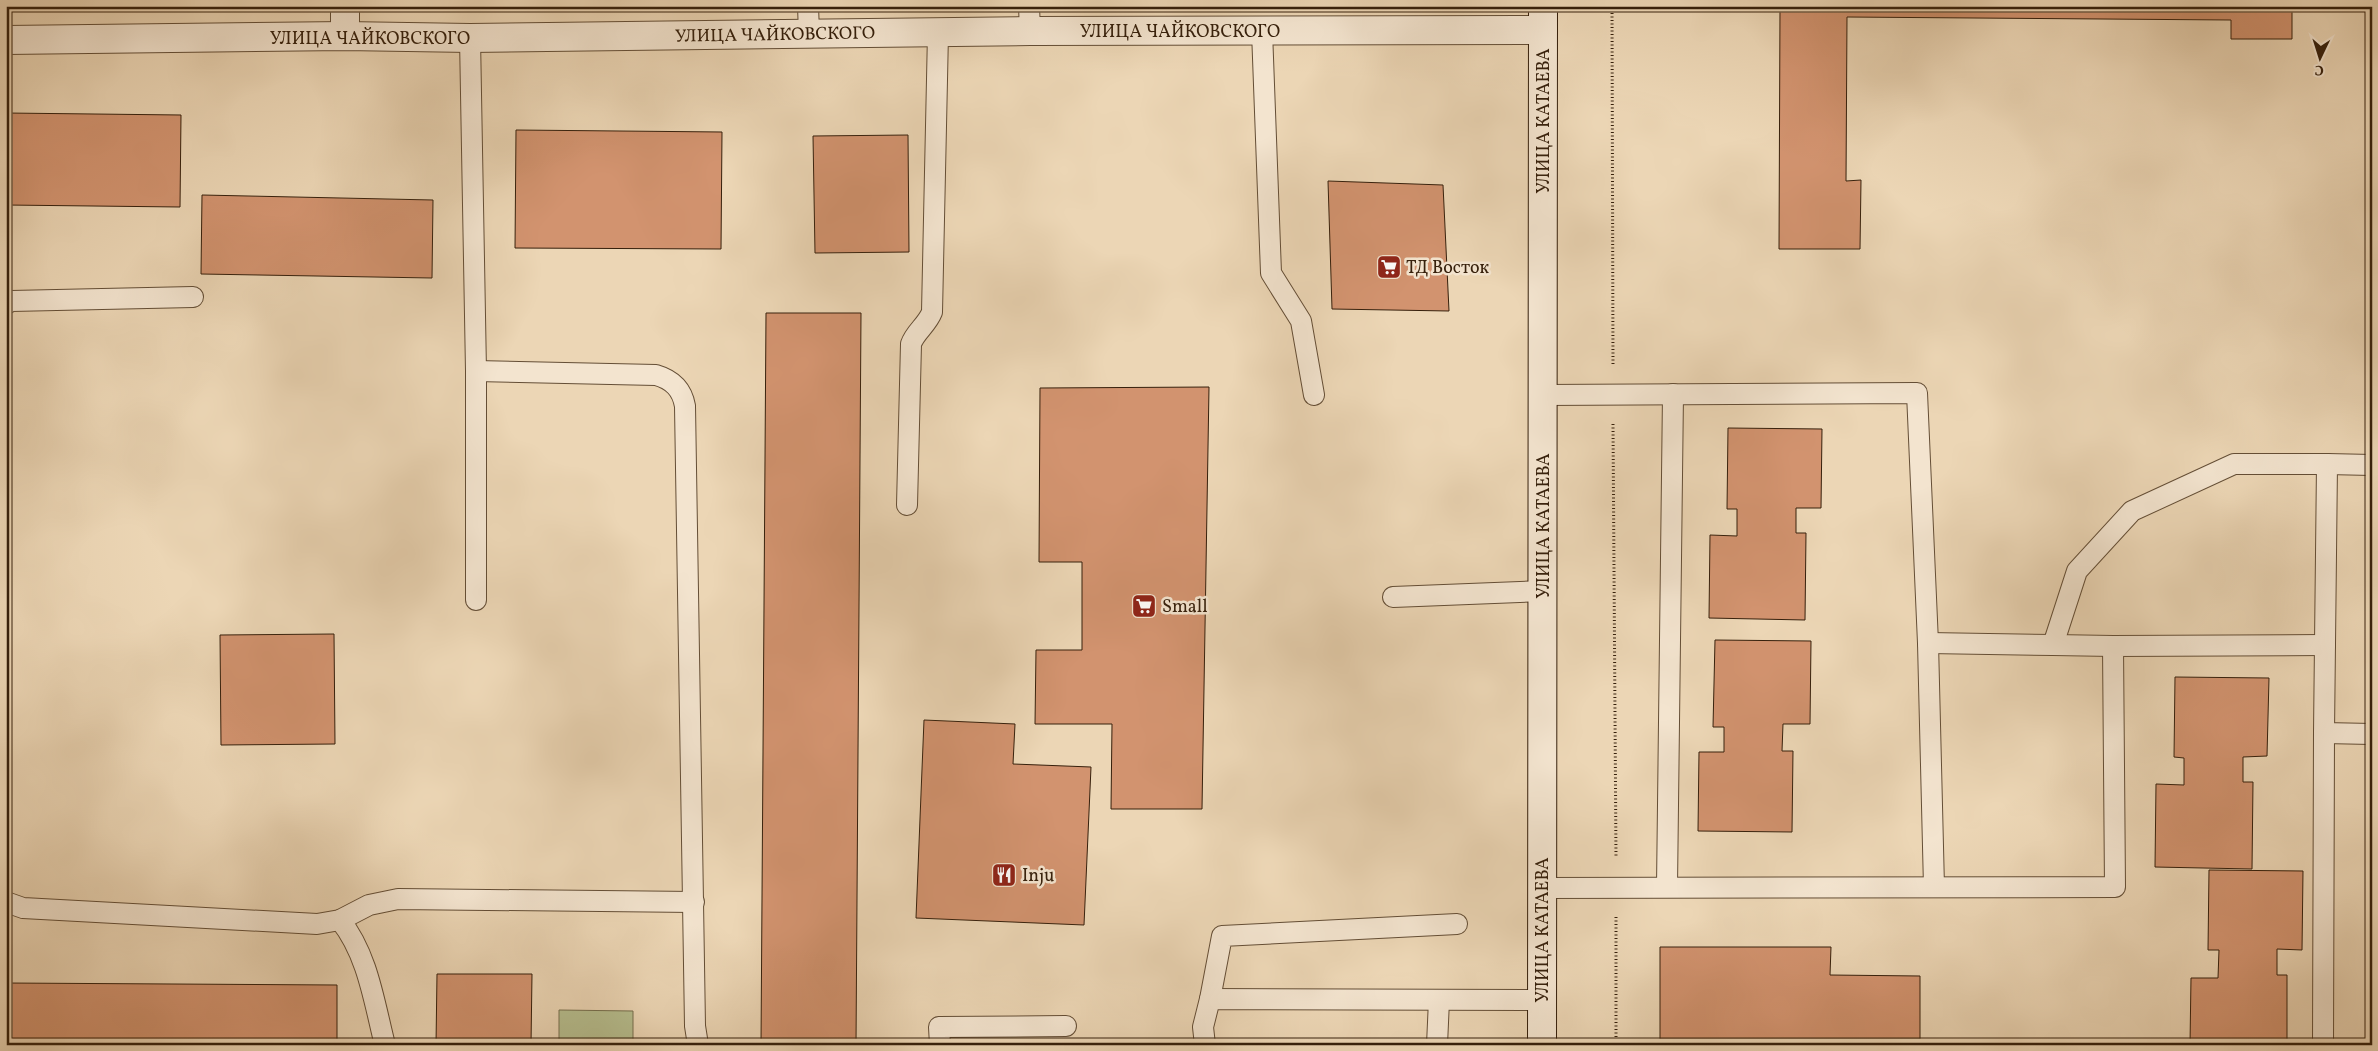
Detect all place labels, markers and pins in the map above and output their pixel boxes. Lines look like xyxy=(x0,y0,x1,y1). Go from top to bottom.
supermarket icon: ТД Восток xyxy=(1376,254,1402,280)
place label: ТД Восток xyxy=(1406,256,1490,281)
supermarket icon: Small xyxy=(1131,593,1157,619)
place label: Small xyxy=(1162,595,1208,620)
restaurant icon: Inju xyxy=(991,862,1017,888)
place label: Inju xyxy=(1022,864,1054,889)

